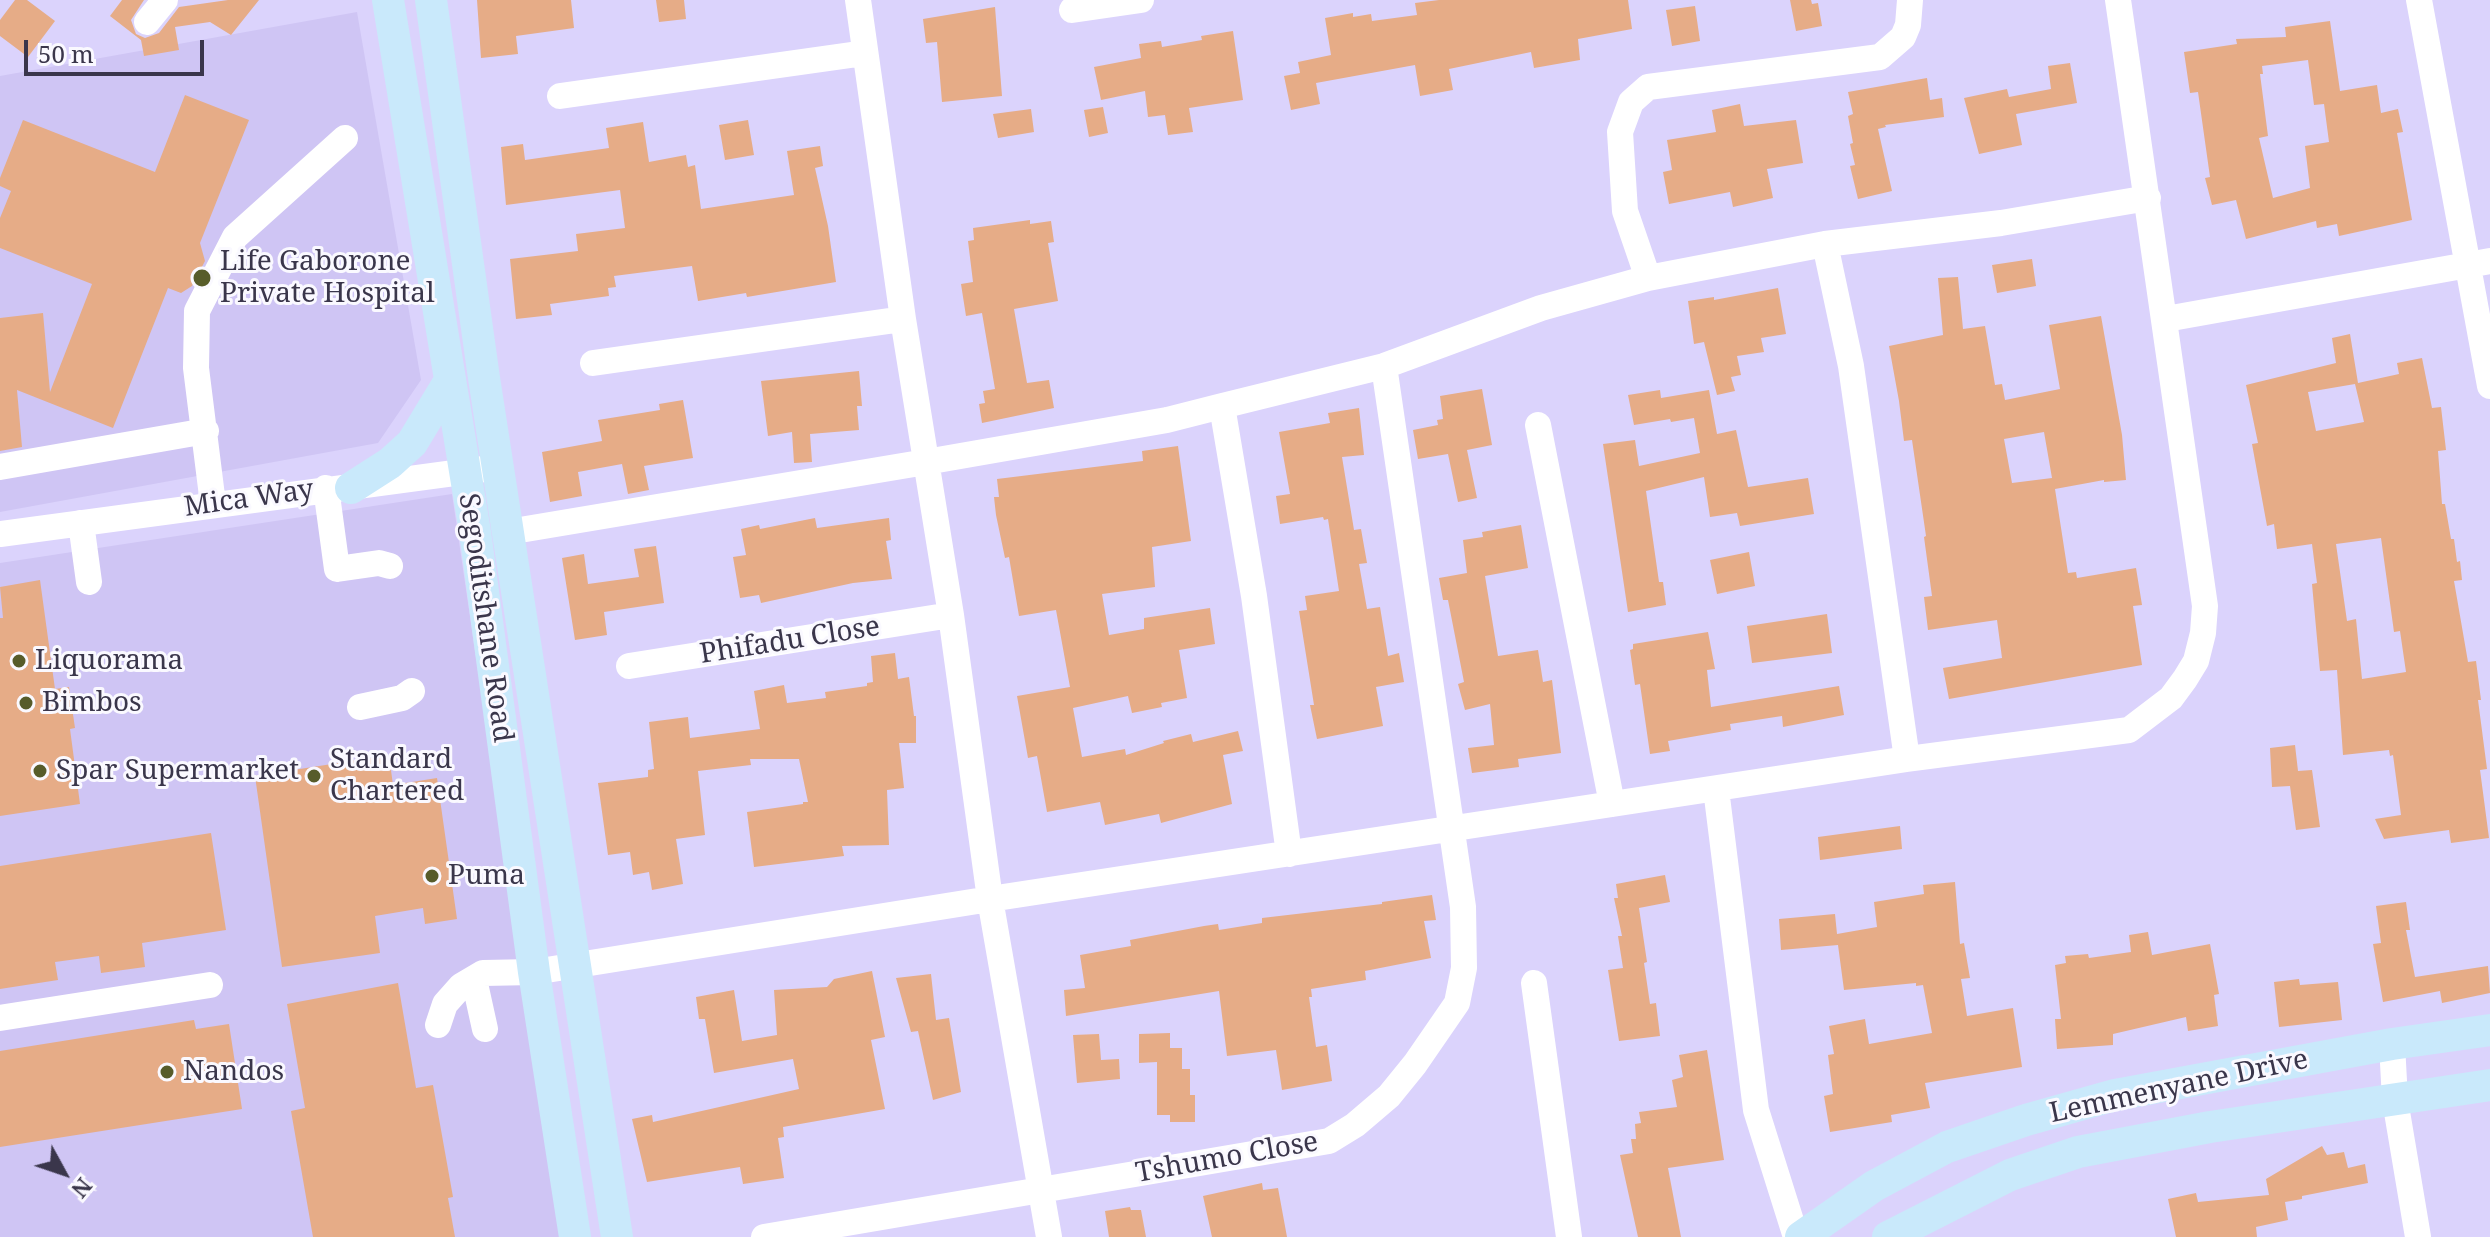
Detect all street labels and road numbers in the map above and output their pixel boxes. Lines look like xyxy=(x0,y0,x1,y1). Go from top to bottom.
street label: Mica Way xyxy=(182,473,316,525)
street label: Segoditshane Road xyxy=(451,491,519,745)
street label: Phifadu Close xyxy=(698,610,882,672)
street label: Lemmenyane Drive xyxy=(2047,1043,2311,1131)
street label: Tshumo Close xyxy=(1133,1125,1321,1191)

